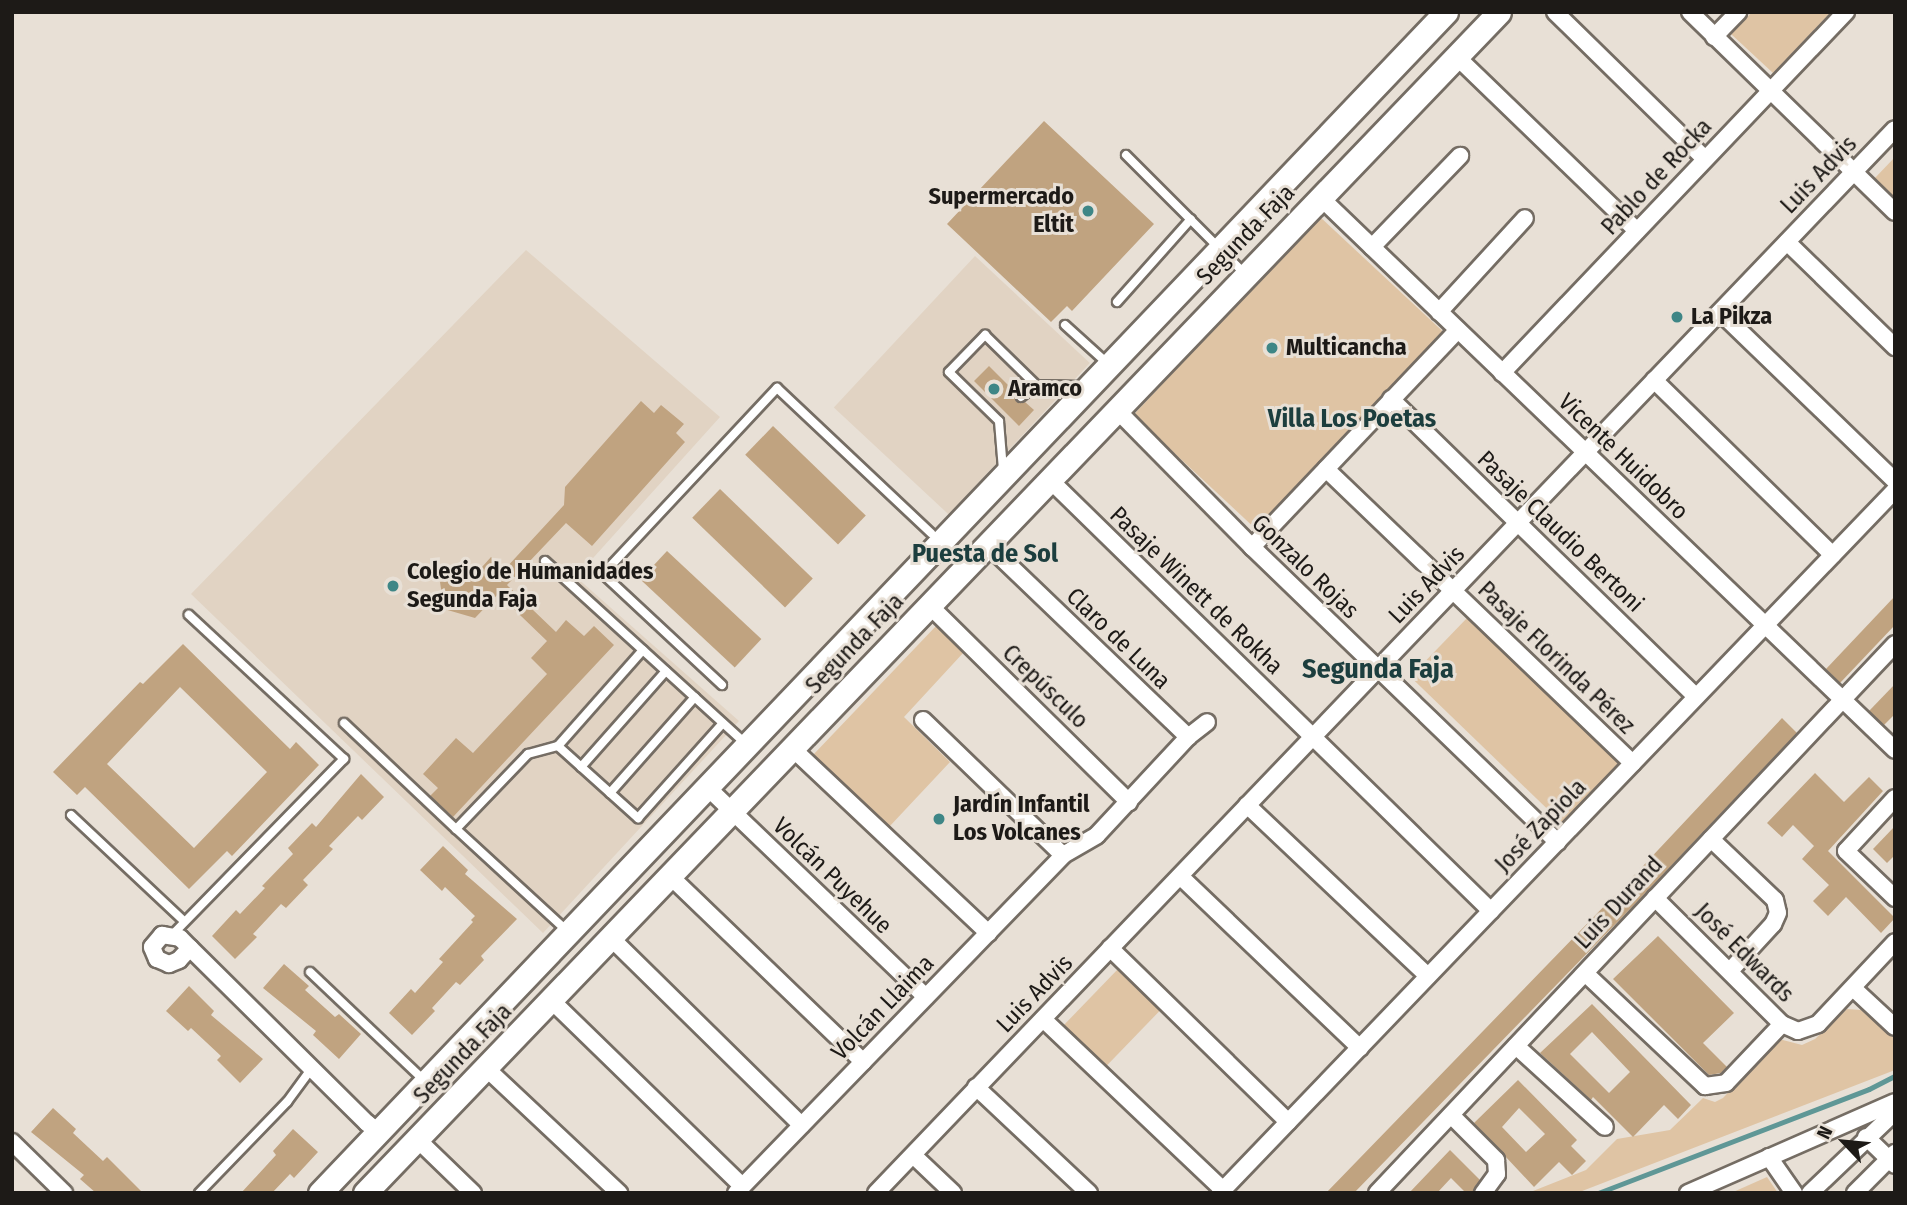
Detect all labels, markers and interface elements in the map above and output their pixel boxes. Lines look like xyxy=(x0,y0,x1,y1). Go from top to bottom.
street label: Pablo de Rocka xyxy=(1596,113,1718,241)
street label: Luis Advis xyxy=(1775,130,1863,220)
street label: Segunda Faja xyxy=(1191,179,1301,291)
place label: Supermercado Eltit xyxy=(928,183,1074,239)
marker: Supermercado Eltit xyxy=(1080,203,1096,219)
place label: La Pikza xyxy=(1691,303,1772,331)
marker: La Pikza xyxy=(1669,309,1685,325)
place label: Multicancha xyxy=(1286,334,1407,362)
marker: Multicancha xyxy=(1264,340,1280,356)
place label: Aramco xyxy=(1008,375,1082,403)
marker: Aramco xyxy=(986,381,1002,397)
street label: Vicente Huidobro xyxy=(1552,388,1694,526)
district label: Villa Los Poetas xyxy=(1268,403,1436,435)
street label: Pasaje Claudio Bertoni xyxy=(1471,445,1649,619)
street label: Pasaje Winett de Rokha xyxy=(1104,501,1288,681)
street label: Gonzalo Rojas xyxy=(1246,509,1364,625)
district label: Puesta de Sol xyxy=(912,538,1058,570)
street label: Luis Advis xyxy=(1383,540,1471,630)
place label: Colegio de Humanidades Segunda Faja xyxy=(407,558,653,614)
street label: Pasaje Florinda Pérez xyxy=(1472,576,1640,740)
marker: Colegio de Humanidades Segunda Faja xyxy=(385,578,401,594)
street label: Claro de Luna xyxy=(1060,582,1176,696)
street label: Segunda Faja xyxy=(800,588,910,700)
street label: Crepúsculo xyxy=(996,639,1094,735)
district label: Segunda Faja xyxy=(1302,652,1454,686)
street label: José Zapiola xyxy=(1489,773,1593,879)
place label: Jardín Infantil Los Volcanes xyxy=(953,791,1090,847)
marker: Jardín Infantil Los Volcanes xyxy=(931,811,947,827)
street label: Volcán Puyehue xyxy=(766,812,898,940)
street label: Luis Durand xyxy=(1569,851,1669,955)
street label: José Edwards xyxy=(1688,897,1800,1009)
street label: Volcán Llaima xyxy=(826,949,940,1067)
street label: Luis Advis xyxy=(991,949,1079,1039)
street label: Segunda Faja xyxy=(408,998,518,1110)
north arrow xyxy=(1809,1107,1879,1177)
text: N xyxy=(1812,1122,1838,1143)

